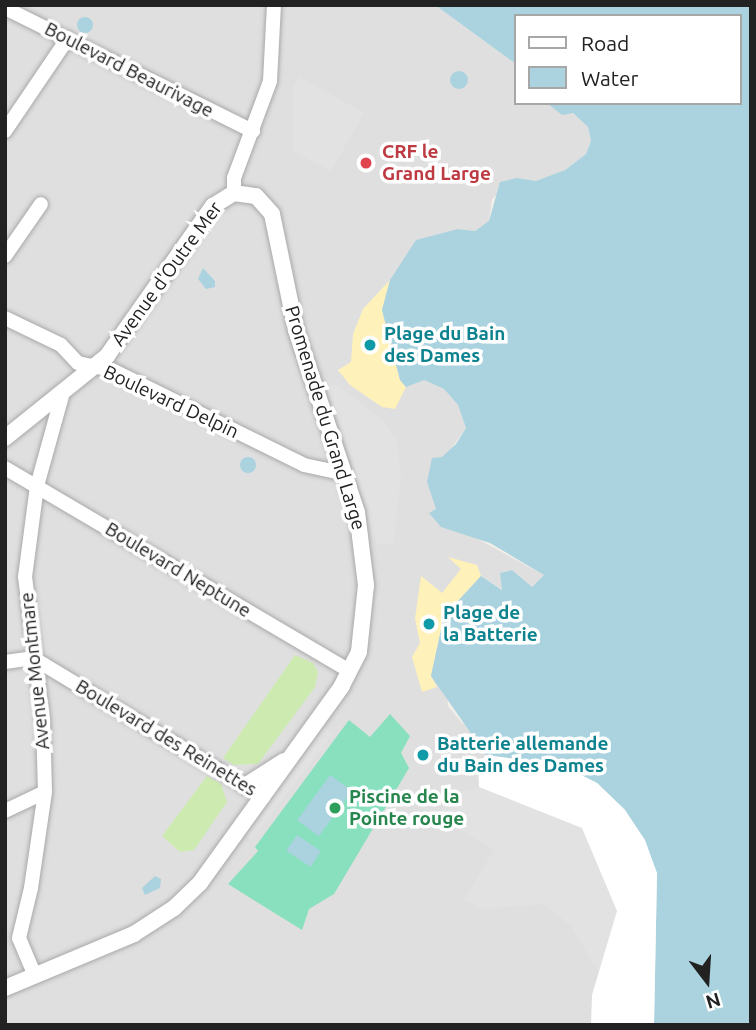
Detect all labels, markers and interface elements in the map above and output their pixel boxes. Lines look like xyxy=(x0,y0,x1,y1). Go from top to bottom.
legend xyxy=(514,14,742,105)
street label: Boulevard Beaurivage xyxy=(41,17,217,123)
text: Road xyxy=(581,31,629,55)
text: Water xyxy=(581,66,639,90)
place label: CRF le Grand Large xyxy=(382,141,491,185)
marker: CRF le Grand Large xyxy=(356,153,376,173)
street label: Avenue d'Outre Mer xyxy=(107,197,227,351)
street label: Promenade du Grand Large xyxy=(280,303,370,533)
place label: Plage du Bain des Dames xyxy=(384,323,505,367)
marker: Plage du Bain des Dames xyxy=(362,337,378,353)
street label: Boulevard Delpin xyxy=(100,361,242,443)
street label: Boulevard Neptune xyxy=(101,517,255,623)
street label: Avenue Montmare xyxy=(15,591,55,751)
place label: Plage de la Batterie xyxy=(443,602,538,646)
marker: Plage de la Batterie xyxy=(421,616,437,632)
street label: Boulevard des Reinettes xyxy=(71,675,261,801)
place label: Batterie allemande du Bain des Dames xyxy=(437,733,608,777)
marker: Batterie allemande du Bain des Dames xyxy=(415,747,431,763)
place label: Piscine de la Pointe rouge xyxy=(349,786,464,830)
marker: Piscine de la Pointe rouge xyxy=(327,800,343,816)
north arrow xyxy=(672,946,742,1016)
text: N xyxy=(703,988,723,1014)

